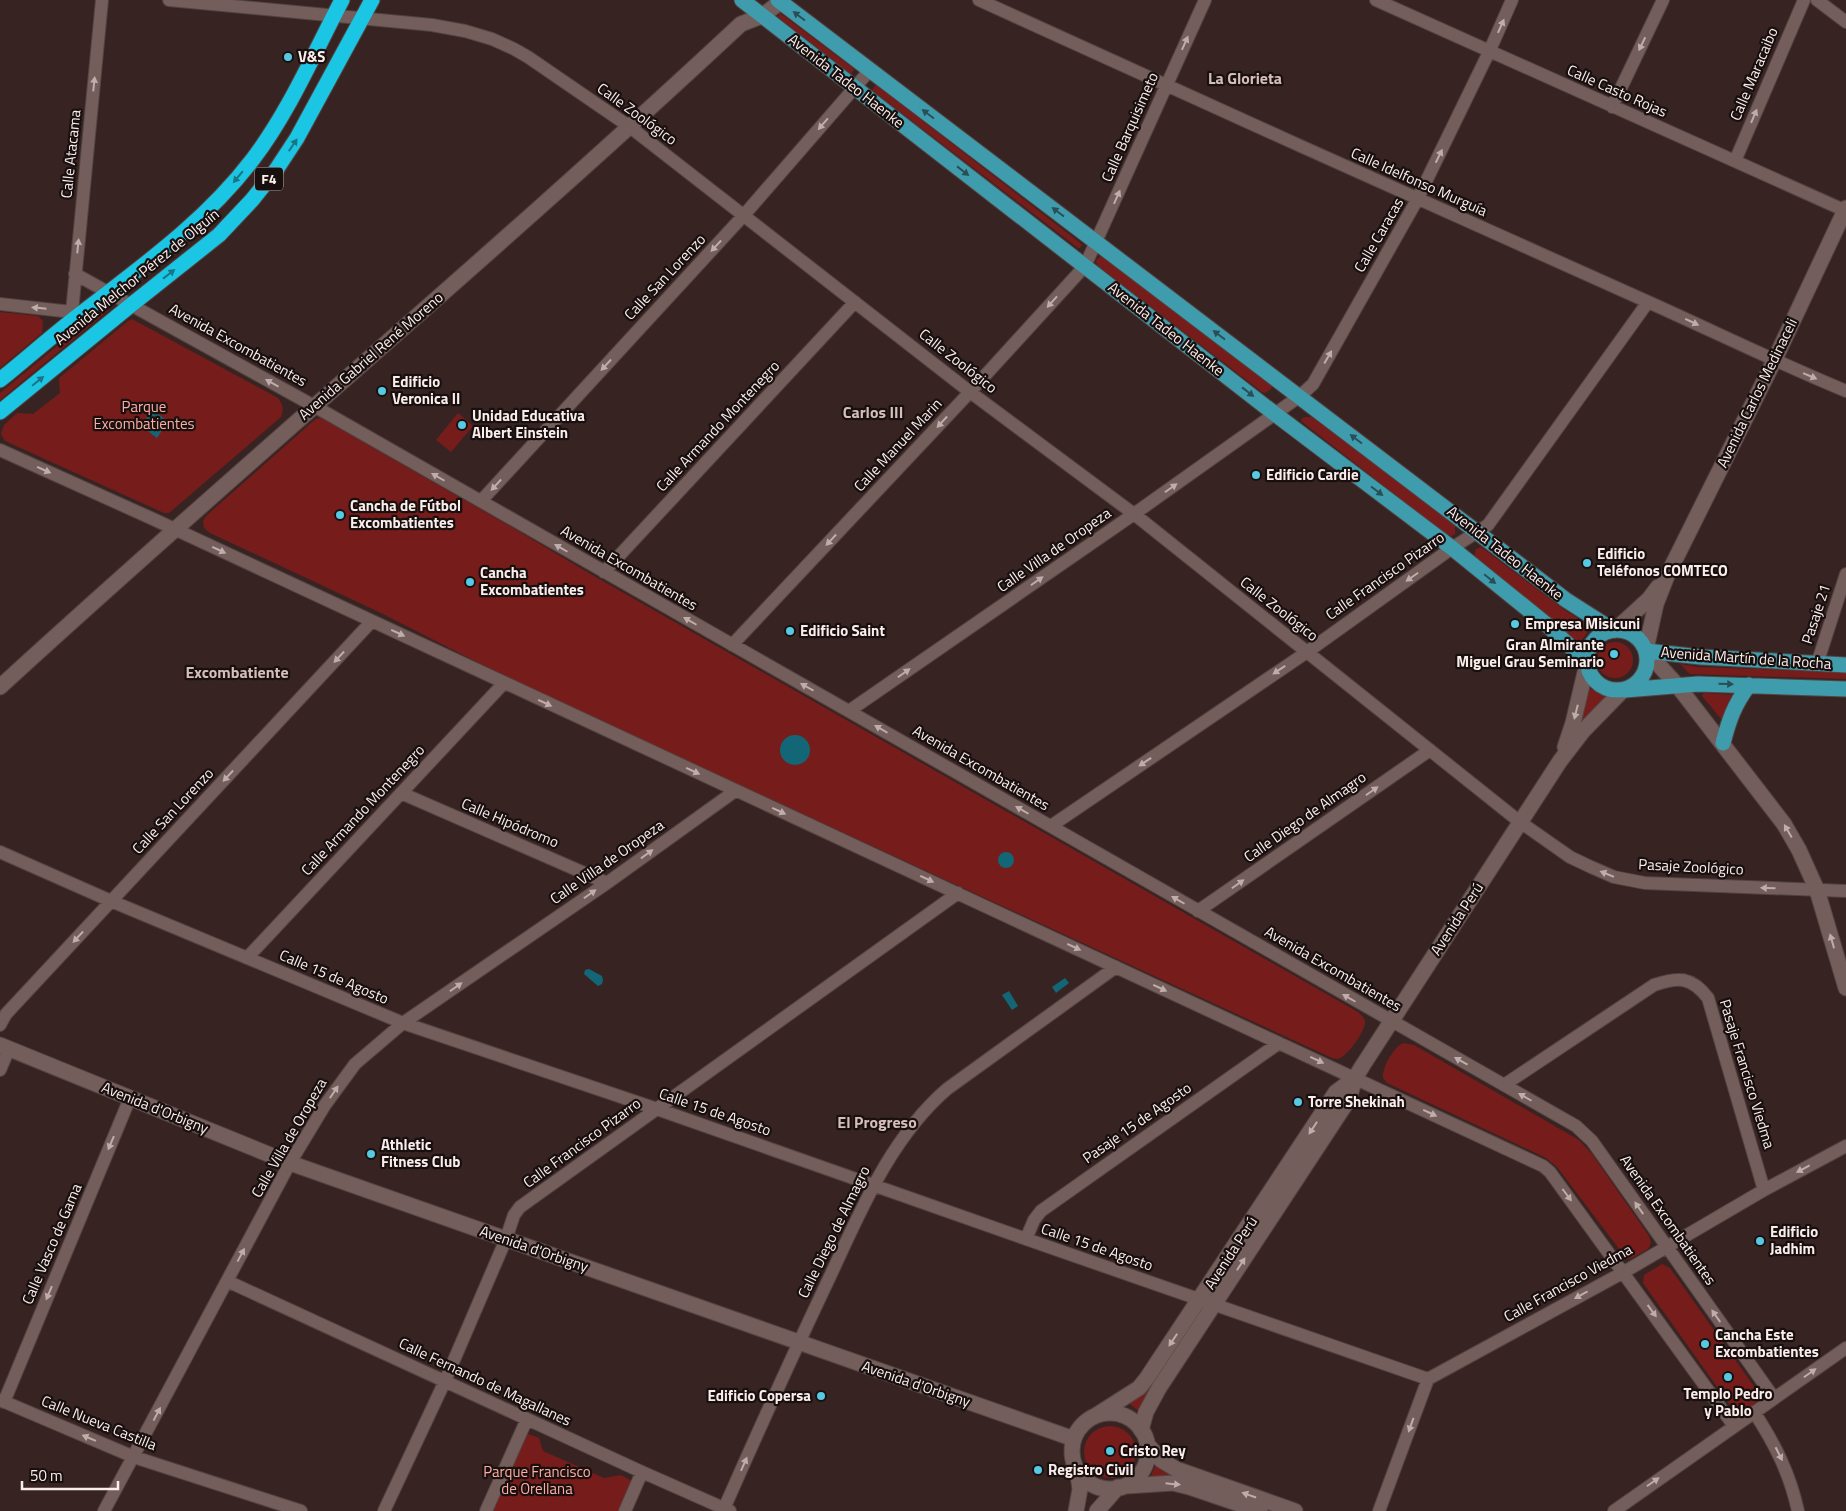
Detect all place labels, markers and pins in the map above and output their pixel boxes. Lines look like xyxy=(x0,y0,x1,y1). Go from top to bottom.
place label: V&S xyxy=(298,45,326,68)
marker: V&S xyxy=(282,51,294,63)
place label: Edificio Veronica II xyxy=(392,370,460,410)
marker: Edificio Veronica II xyxy=(376,385,388,397)
place label: Unidad Educativa Albert Einstein xyxy=(472,404,585,444)
marker: Unidad Educativa Albert Einstein xyxy=(456,419,468,431)
place label: Edificio Cardie xyxy=(1266,463,1359,486)
marker: Edificio Cardie xyxy=(1250,469,1262,481)
place label: Cancha de Fútbol Excombatientes xyxy=(350,494,461,534)
marker: Cancha de Fútbol Excombatientes xyxy=(334,509,346,521)
place label: Edificio Teléfonos COMTECO xyxy=(1597,542,1728,582)
marker: Edificio Teléfonos COMTECO xyxy=(1581,557,1593,569)
place label: Cancha Excombatientes xyxy=(480,561,584,601)
marker: Cancha Excombatientes xyxy=(464,576,476,588)
place label: Empresa Misicuni xyxy=(1525,612,1640,635)
marker: Empresa Misicuni xyxy=(1509,618,1521,630)
place label: Edificio Saint xyxy=(800,619,885,642)
marker: Edificio Saint xyxy=(784,625,796,637)
place label: Gran Almirante Miguel Grau Seminario xyxy=(1456,633,1604,673)
marker: Gran Almirante Miguel Grau Seminario xyxy=(1608,648,1620,660)
place label: Torre Shekinah xyxy=(1308,1090,1405,1113)
marker: Torre Shekinah xyxy=(1292,1096,1304,1108)
place label: Athletic Fitness Club xyxy=(381,1133,460,1173)
marker: Athletic Fitness Club xyxy=(365,1148,377,1160)
place label: Edificio Jadhim xyxy=(1770,1220,1818,1260)
marker: Edificio Jadhim xyxy=(1754,1235,1766,1247)
place label: Cancha Este Excombatientes xyxy=(1715,1323,1819,1363)
marker: Cancha Este Excombatientes xyxy=(1699,1338,1711,1350)
marker: Templo Pedro y Pablo xyxy=(1722,1371,1734,1383)
place label: Templo Pedro y Pablo xyxy=(1684,1382,1772,1422)
place label: Edificio Copersa xyxy=(707,1384,811,1407)
marker: Edificio Copersa xyxy=(815,1390,827,1402)
place label: Cristo Rey xyxy=(1120,1439,1186,1462)
marker: Cristo Rey xyxy=(1104,1445,1116,1457)
place label: Registro Civil xyxy=(1048,1458,1134,1481)
marker: Registro Civil xyxy=(1032,1464,1044,1476)

